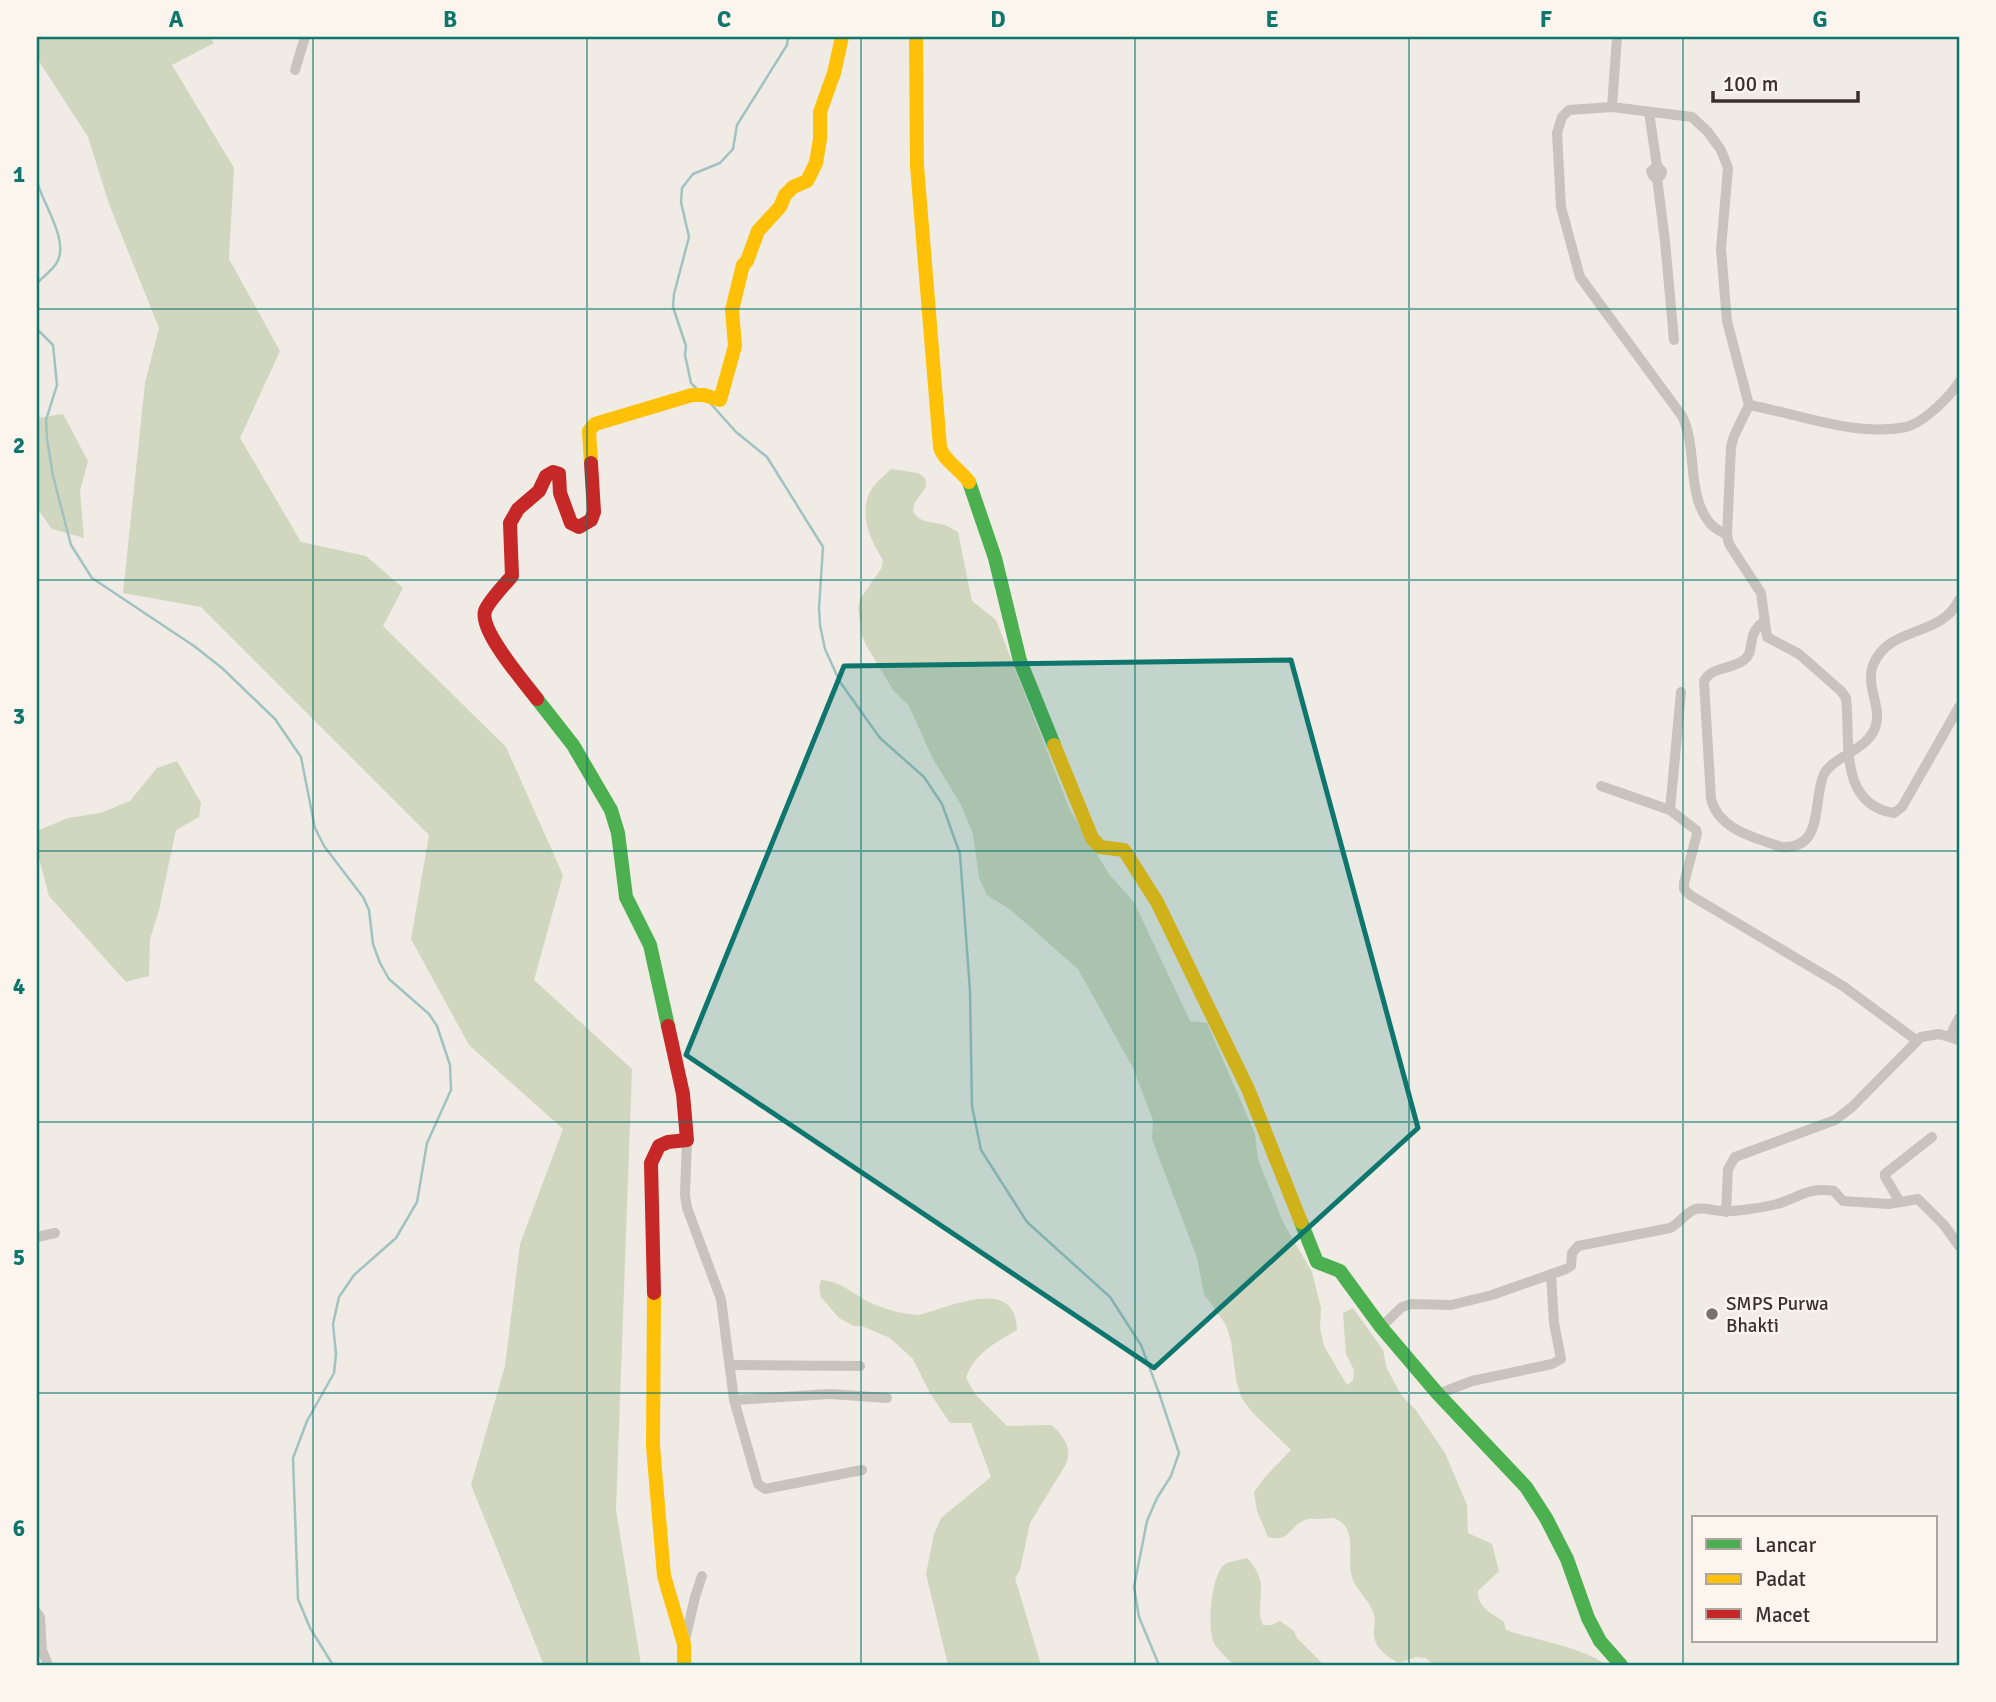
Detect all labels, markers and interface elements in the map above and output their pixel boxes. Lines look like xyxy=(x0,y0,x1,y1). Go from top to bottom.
text: A xyxy=(169,5,184,34)
text: B xyxy=(443,5,457,34)
text: C xyxy=(717,5,731,34)
text: D xyxy=(990,5,1006,34)
text: E xyxy=(1265,5,1279,34)
text: F xyxy=(1540,5,1552,34)
text: G xyxy=(1812,5,1828,34)
scale bar xyxy=(1713,60,1858,104)
text: 100 m xyxy=(1723,71,1778,97)
text: 1 xyxy=(13,160,25,189)
text: 2 xyxy=(13,431,25,460)
text: 3 xyxy=(13,702,25,731)
text: 4 xyxy=(13,972,25,1001)
text: 5 xyxy=(13,1243,25,1272)
place label: SMPS Purwa Bhakti xyxy=(1726,1292,1829,1338)
marker: SMPS Purwa Bhakti xyxy=(1704,1306,1720,1322)
text: 6 xyxy=(13,1514,25,1543)
legend xyxy=(1692,1516,1937,1642)
text: Lancar xyxy=(1755,1532,1816,1558)
text: Padat xyxy=(1755,1566,1806,1592)
text: Macet xyxy=(1755,1602,1810,1628)

